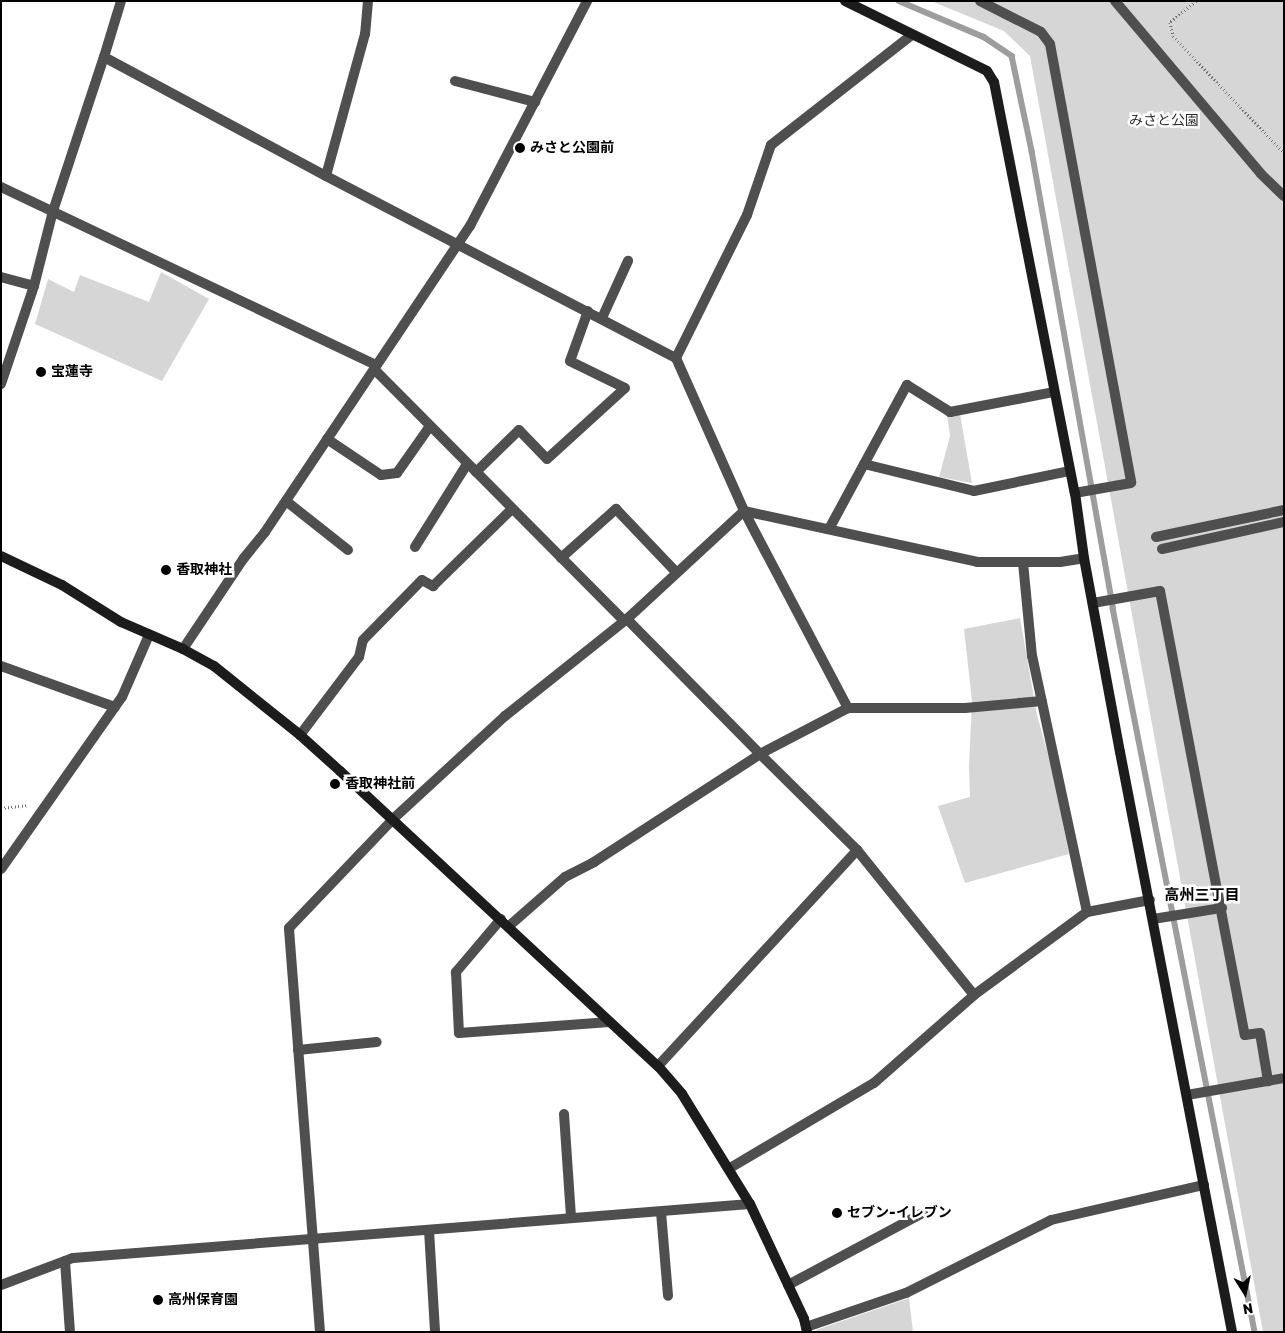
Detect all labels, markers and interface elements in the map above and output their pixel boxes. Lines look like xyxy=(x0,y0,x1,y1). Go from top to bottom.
park label: みさと公園 xyxy=(1129,113,1199,129)
place label: みさと公園前 xyxy=(530,140,614,156)
marker: みさと公園前 xyxy=(514,142,526,154)
place label: 宝蓮寺 xyxy=(51,364,93,380)
marker: 宝蓮寺 xyxy=(35,366,47,378)
place label: 香取神社 xyxy=(176,562,232,578)
marker: 香取神社 xyxy=(160,564,172,576)
place label: 香取神社前 xyxy=(345,776,415,792)
marker: 香取神社前 xyxy=(329,778,341,790)
district label: 高州三丁目 xyxy=(1165,887,1239,905)
place label: セブン-イレブン xyxy=(847,1205,952,1221)
marker: セブン-イレブン xyxy=(831,1207,843,1219)
north arrow xyxy=(1220,1268,1270,1318)
place label: 高州保育園 xyxy=(168,1292,238,1308)
marker: 高州保育園 xyxy=(152,1294,164,1306)
text: N xyxy=(1241,1299,1254,1318)

